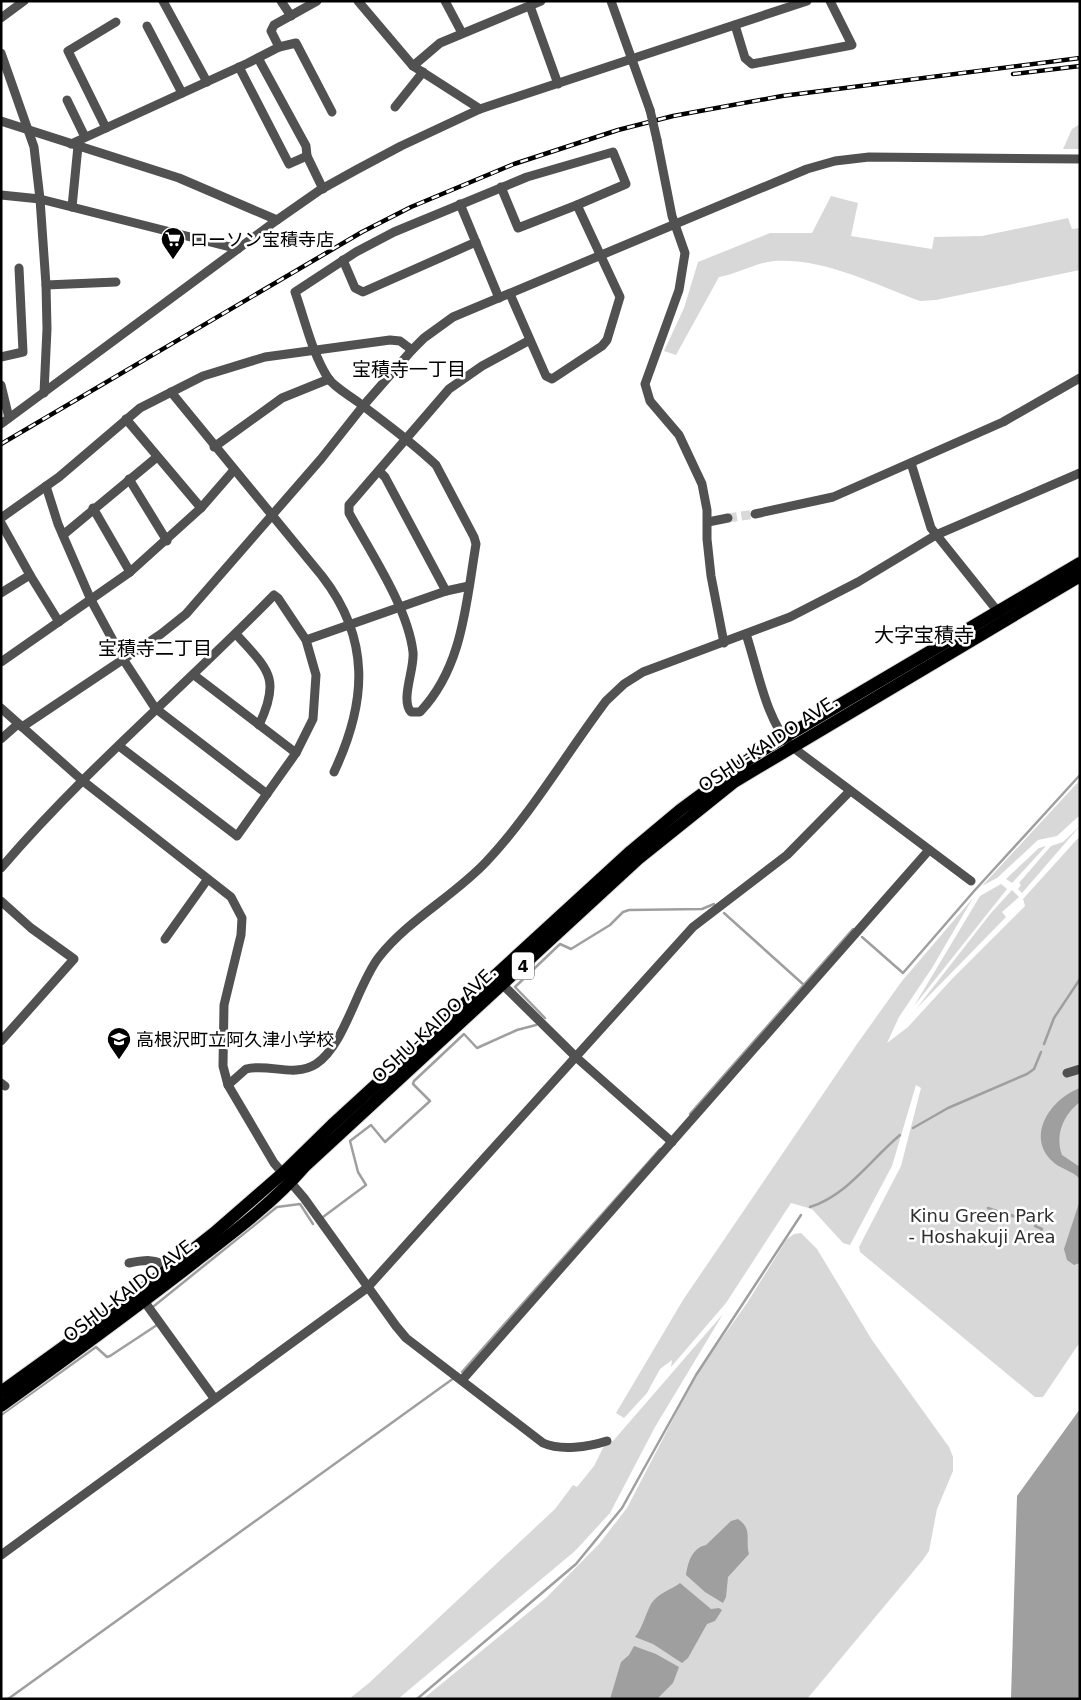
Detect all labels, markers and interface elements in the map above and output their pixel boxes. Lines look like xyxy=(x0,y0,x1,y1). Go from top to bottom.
supermarket icon: ローソン宝積寺店 xyxy=(160,226,186,260)
place label: ローソン宝積寺店 xyxy=(190,229,334,250)
district label: 宝積寺一丁目 xyxy=(352,358,466,380)
district label: 大字宝積寺 xyxy=(874,623,974,647)
district label: 宝積寺二丁目 xyxy=(98,637,212,659)
street label: OSHU-KAIDO AVE. xyxy=(694,690,842,796)
road number: 4 xyxy=(512,952,534,979)
street label: OSHU-KAIDO AVE. xyxy=(368,961,500,1087)
school or university icon: 高根沢町立阿久津小学校 xyxy=(106,1026,132,1060)
place label: 高根沢町立阿久津小学校 xyxy=(136,1029,334,1050)
park label: Kinu Green Park - Hoshakuji Area xyxy=(908,1205,1056,1247)
street label: OSHU-KAIDO AVE. xyxy=(59,1232,201,1346)

